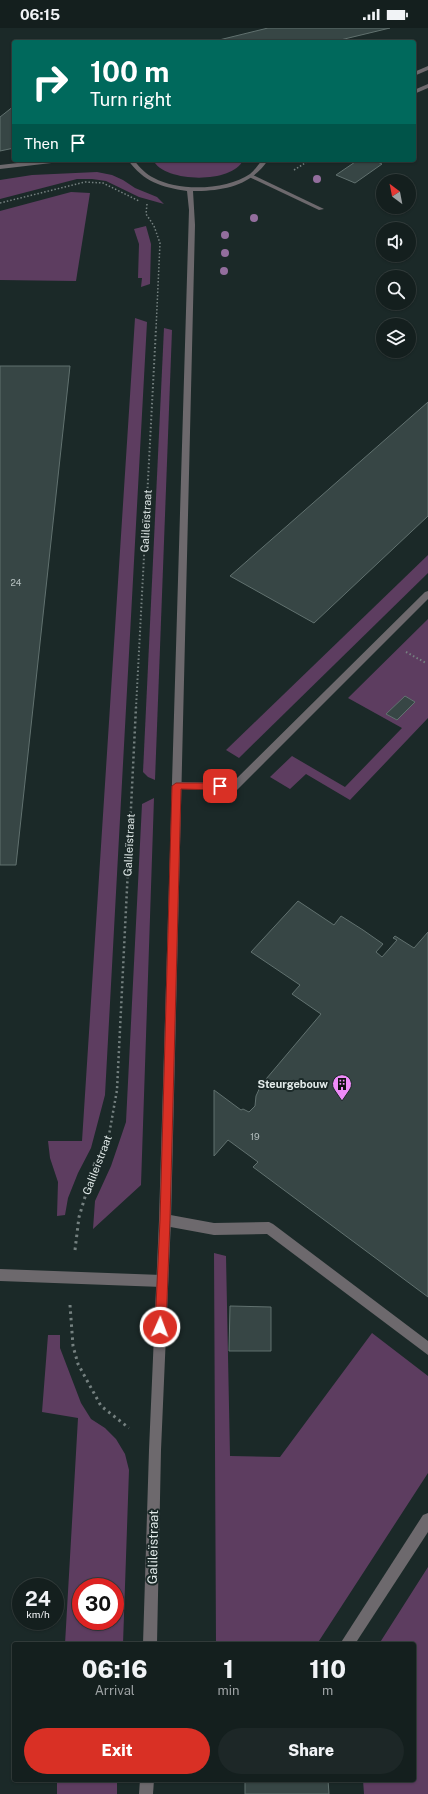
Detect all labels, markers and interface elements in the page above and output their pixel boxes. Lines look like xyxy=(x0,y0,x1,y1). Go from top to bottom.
text: 06:15 xyxy=(20,6,60,23)
text: 100 m xyxy=(90,55,169,88)
icon: right xyxy=(24,56,76,108)
text: Turn right xyxy=(90,89,172,110)
icon: arrive xyxy=(67,132,89,154)
text: Then xyxy=(24,135,59,152)
north arrow xyxy=(376,174,416,214)
map controls xyxy=(376,174,416,358)
button: sound xyxy=(376,222,416,262)
button: search xyxy=(376,270,416,310)
button: layers xyxy=(376,318,416,358)
street label: Galileïstraat xyxy=(138,489,154,553)
house number: 24 xyxy=(10,577,22,588)
pin xyxy=(203,769,237,803)
icon: arrive xyxy=(209,775,231,797)
street label: Galileïstraat xyxy=(121,813,137,877)
building icon: Steurgebouw xyxy=(331,1073,353,1101)
place label: Steurgebouw xyxy=(258,1078,328,1090)
house number: 19 xyxy=(250,1131,260,1142)
street label: Galileïstraat xyxy=(80,1134,114,1196)
position arrow xyxy=(139,1306,181,1348)
street label: Galileïstraat xyxy=(145,1510,161,1584)
speed limit sign: 30 xyxy=(72,1578,124,1630)
text: 24 xyxy=(25,1587,51,1611)
text: km/h xyxy=(26,1608,50,1620)
text: 06:16 xyxy=(82,1655,148,1683)
text: 1 xyxy=(223,1655,234,1683)
text: 110 xyxy=(309,1655,346,1683)
text: Arrival xyxy=(95,1683,135,1698)
text: min xyxy=(217,1683,239,1698)
text: m xyxy=(322,1683,333,1698)
button: Exit xyxy=(24,1728,210,1774)
button: Share xyxy=(218,1728,404,1774)

